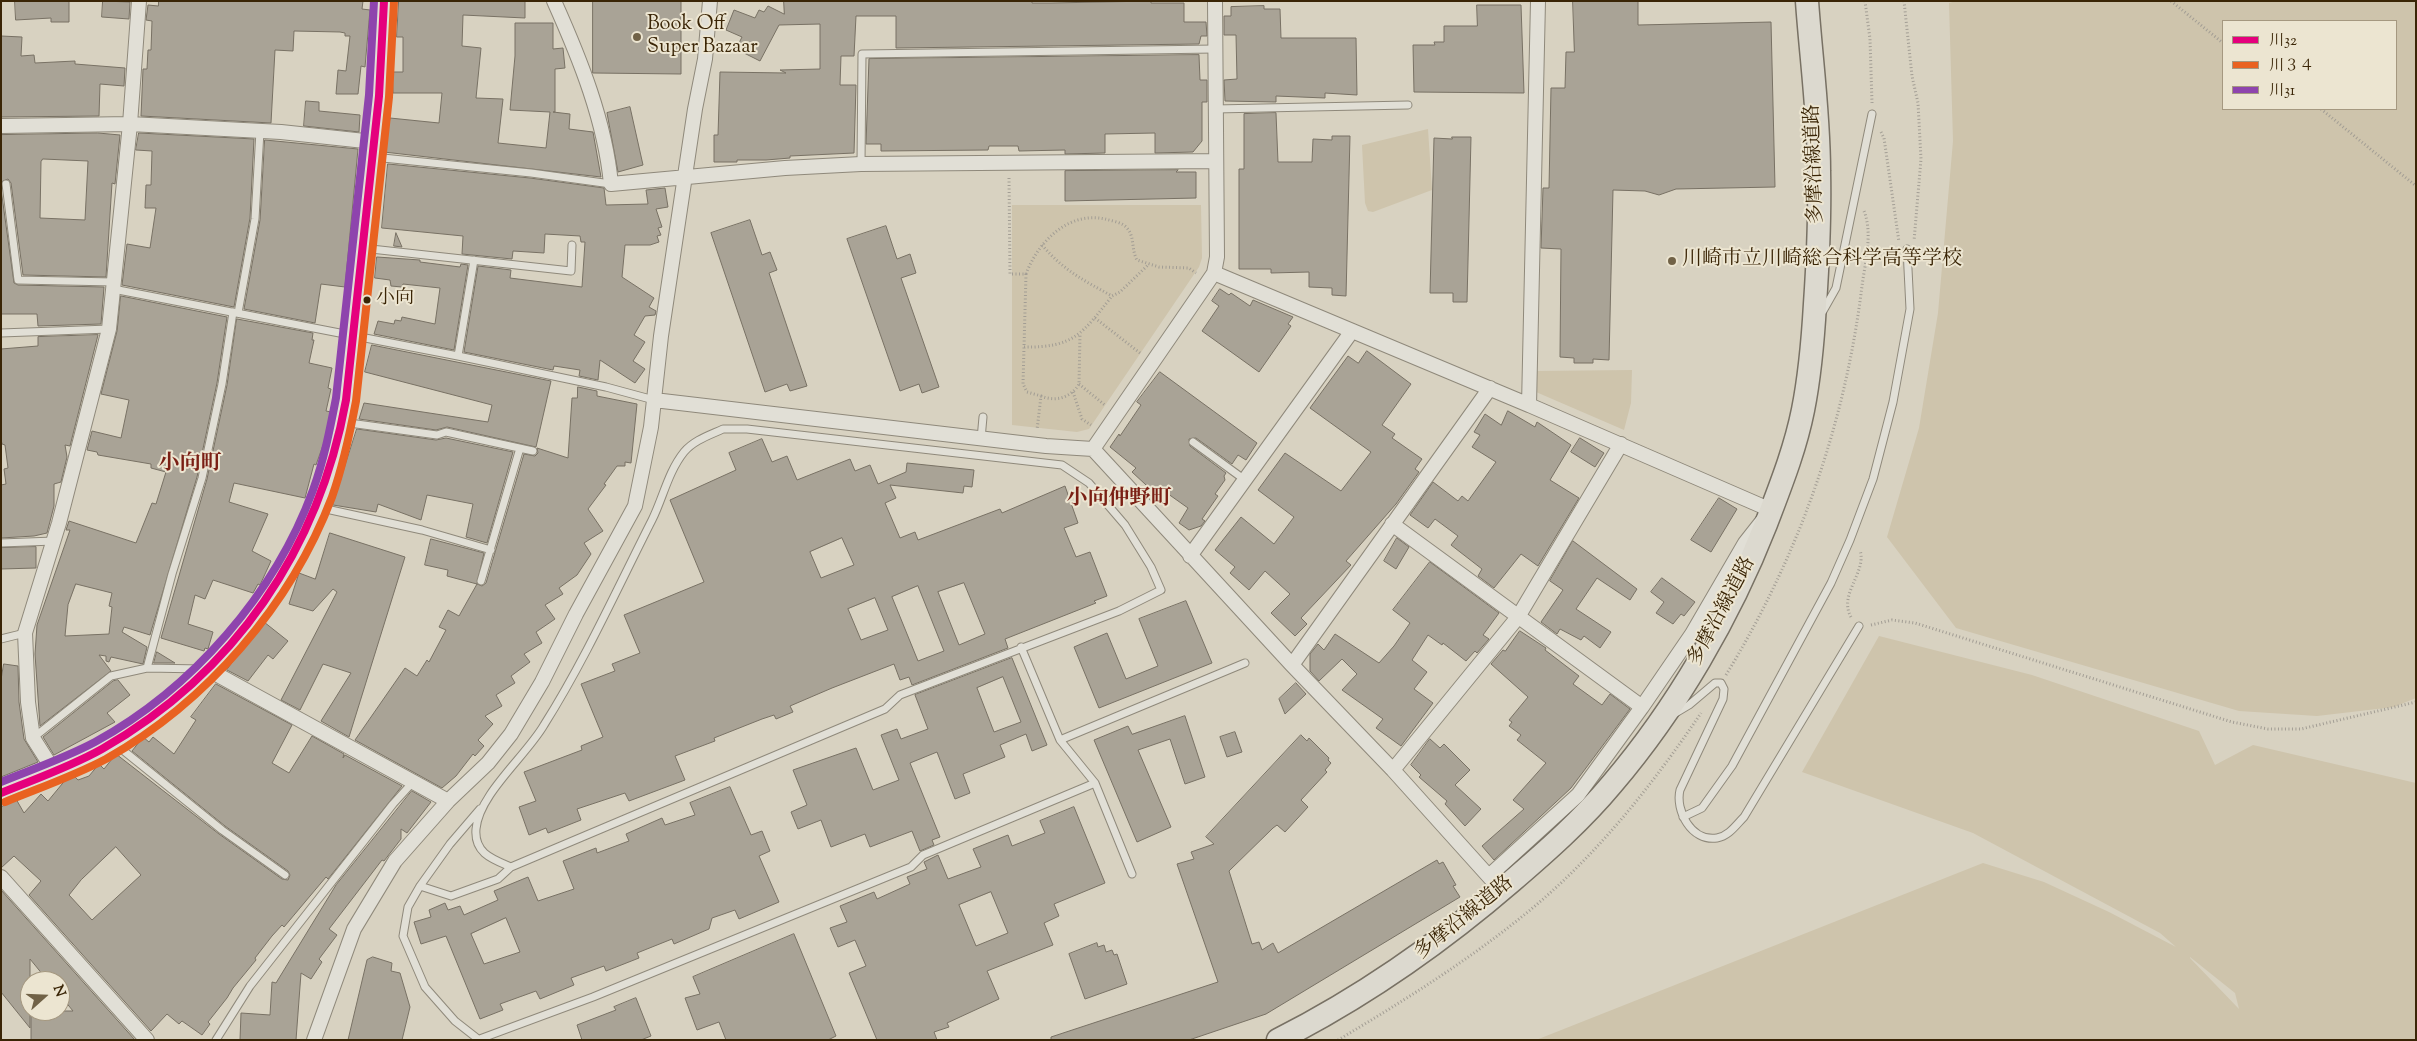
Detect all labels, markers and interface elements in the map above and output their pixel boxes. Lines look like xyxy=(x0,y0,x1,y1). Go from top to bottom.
place label: Book Off Super Bazaar xyxy=(647,14,758,61)
legend xyxy=(2222,20,2397,110)
marker: Book Off Super Bazaar xyxy=(631,31,643,43)
text: 川32 xyxy=(2269,31,2297,52)
text: 川３４ xyxy=(2269,56,2314,77)
text: 川31 xyxy=(2269,81,2295,102)
street label: 多摩沿線道路 xyxy=(1802,104,1830,224)
place label: 川崎市立川崎総合科学高等学校 xyxy=(1682,249,1962,273)
marker: 川崎市立川崎総合科学高等学校 xyxy=(1666,255,1678,267)
place label: 小向 xyxy=(376,289,414,311)
marker: 小向 xyxy=(362,295,372,305)
district label: 小向町 xyxy=(159,452,221,478)
district label: 小向仲野町 xyxy=(1067,487,1171,513)
street label: 多摩沿線道路 xyxy=(1684,553,1762,671)
street label: 多摩沿線道路 xyxy=(1411,872,1519,966)
north arrow xyxy=(20,971,70,1021)
text: N xyxy=(47,983,69,1000)

